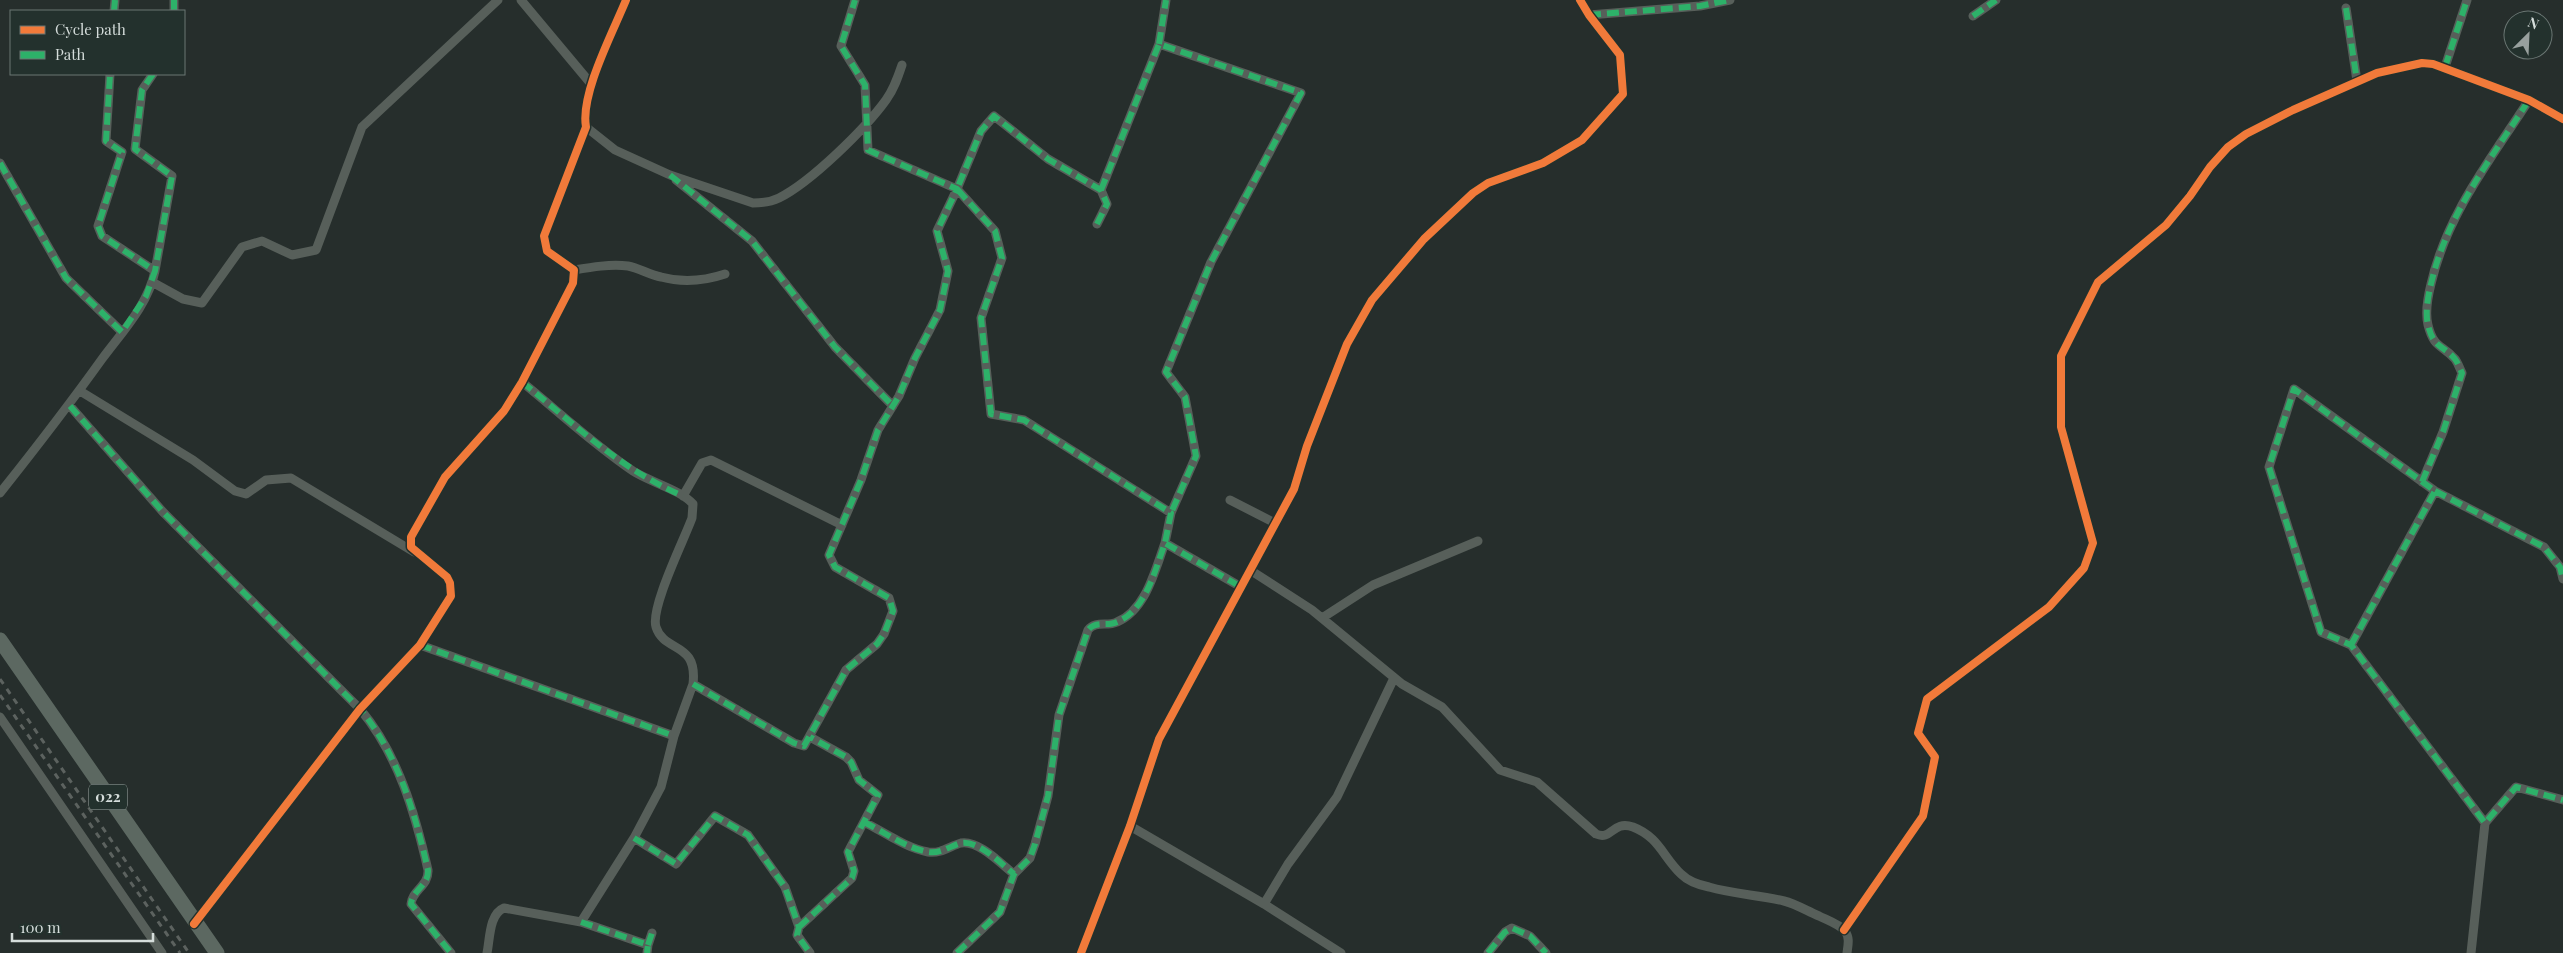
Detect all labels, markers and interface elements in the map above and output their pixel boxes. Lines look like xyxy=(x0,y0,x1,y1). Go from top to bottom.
legend xyxy=(10,10,185,75)
north arrow xyxy=(2503,10,2553,60)
text: N xyxy=(2525,12,2542,33)
text: Cycle path xyxy=(55,19,126,39)
text: Path xyxy=(55,44,85,64)
road number: 022 xyxy=(89,784,127,810)
scale bar xyxy=(12,910,154,942)
text: 100 m xyxy=(20,917,61,937)

